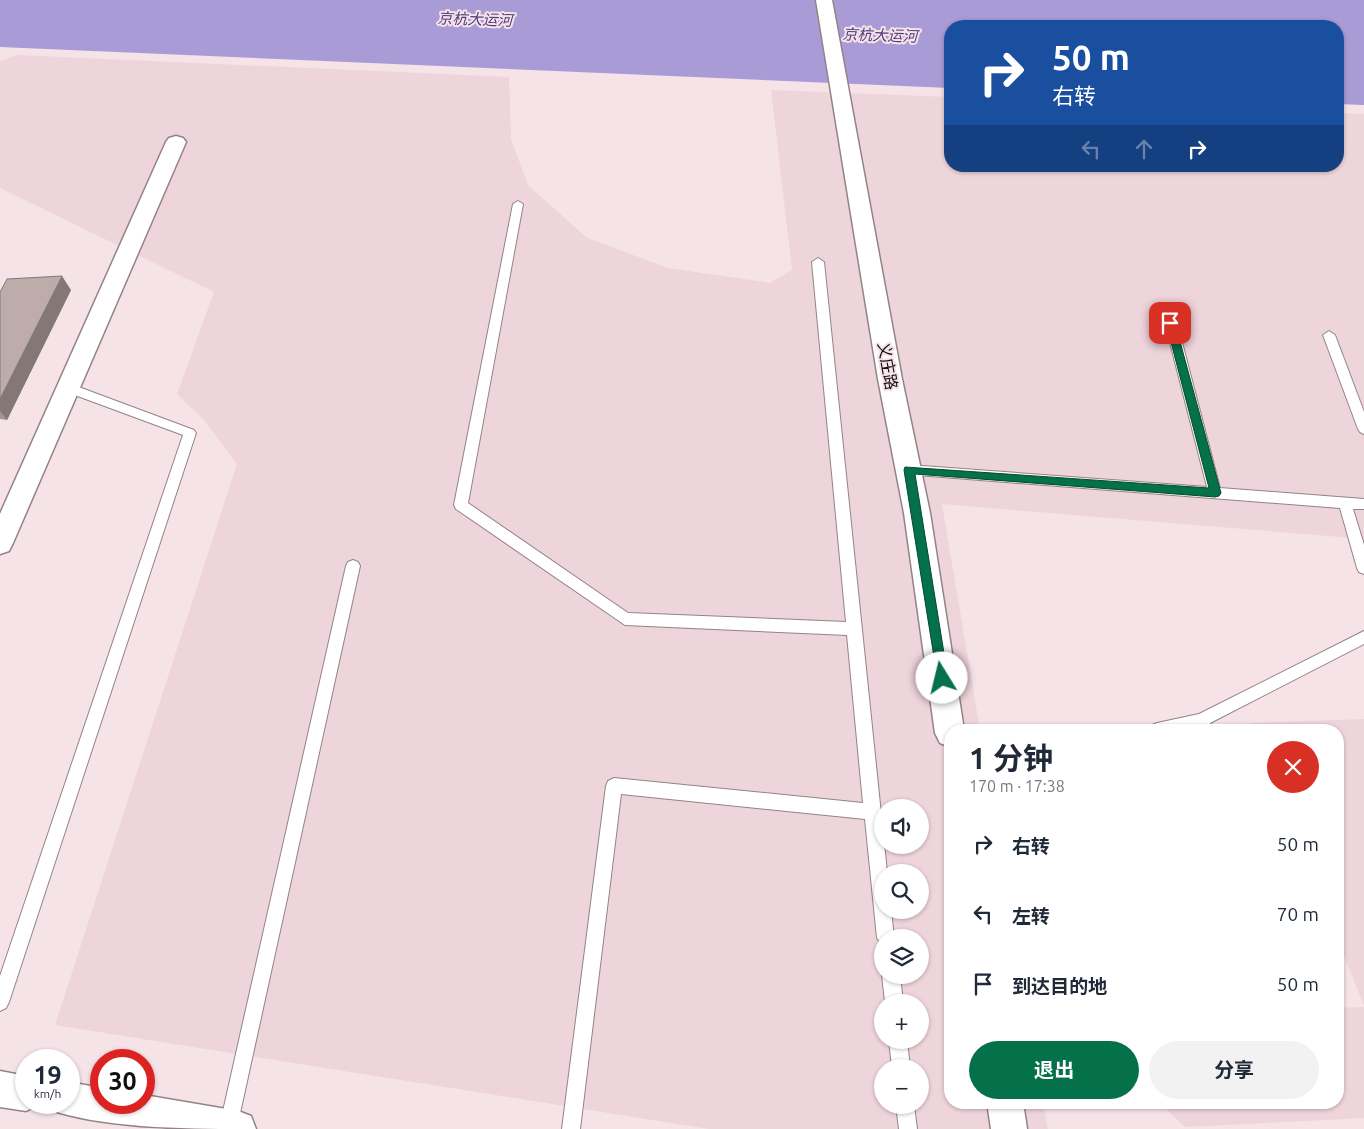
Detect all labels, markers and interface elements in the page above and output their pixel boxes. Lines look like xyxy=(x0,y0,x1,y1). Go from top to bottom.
water label: 京杭大运河 xyxy=(437,9,516,29)
water label: 京杭大运河 xyxy=(842,25,921,45)
text: 50 m xyxy=(1052,37,1130,77)
icon: right xyxy=(969,40,1034,105)
text: 右转 xyxy=(1052,83,1096,108)
icon: left xyxy=(1077,135,1105,163)
icon: ahead xyxy=(1130,135,1158,163)
icon: right xyxy=(1183,135,1211,163)
pin xyxy=(1149,302,1191,344)
icon: arrive xyxy=(1156,309,1184,337)
street label: 义庄路 xyxy=(875,341,901,391)
position arrow xyxy=(915,651,967,703)
text: 1 分钟 xyxy=(969,741,1053,775)
button: close xyxy=(1267,741,1319,793)
text: 170 m · 17:38 xyxy=(969,777,1065,795)
map controls xyxy=(874,799,929,1114)
button: sound xyxy=(874,799,929,854)
icon: right xyxy=(969,830,997,858)
text: 50 m xyxy=(1277,833,1319,855)
text: 右转 xyxy=(1012,835,1050,857)
button: search xyxy=(874,864,929,919)
icon: left xyxy=(969,900,997,928)
text: 70 m xyxy=(1277,903,1319,925)
text: 左转 xyxy=(1012,905,1050,927)
button: layers xyxy=(874,929,929,984)
icon: arrive xyxy=(969,970,997,998)
text: 50 m xyxy=(1277,973,1319,995)
text: 到达目的地 xyxy=(1012,975,1107,997)
button: + xyxy=(874,994,929,1049)
button: 退出 xyxy=(969,1041,1139,1099)
button: 分享 xyxy=(1149,1041,1319,1099)
speed limit sign: 30 xyxy=(90,1049,155,1114)
button: − xyxy=(874,1059,929,1114)
text: 19 xyxy=(33,1061,62,1089)
text: km/h xyxy=(34,1087,61,1100)

